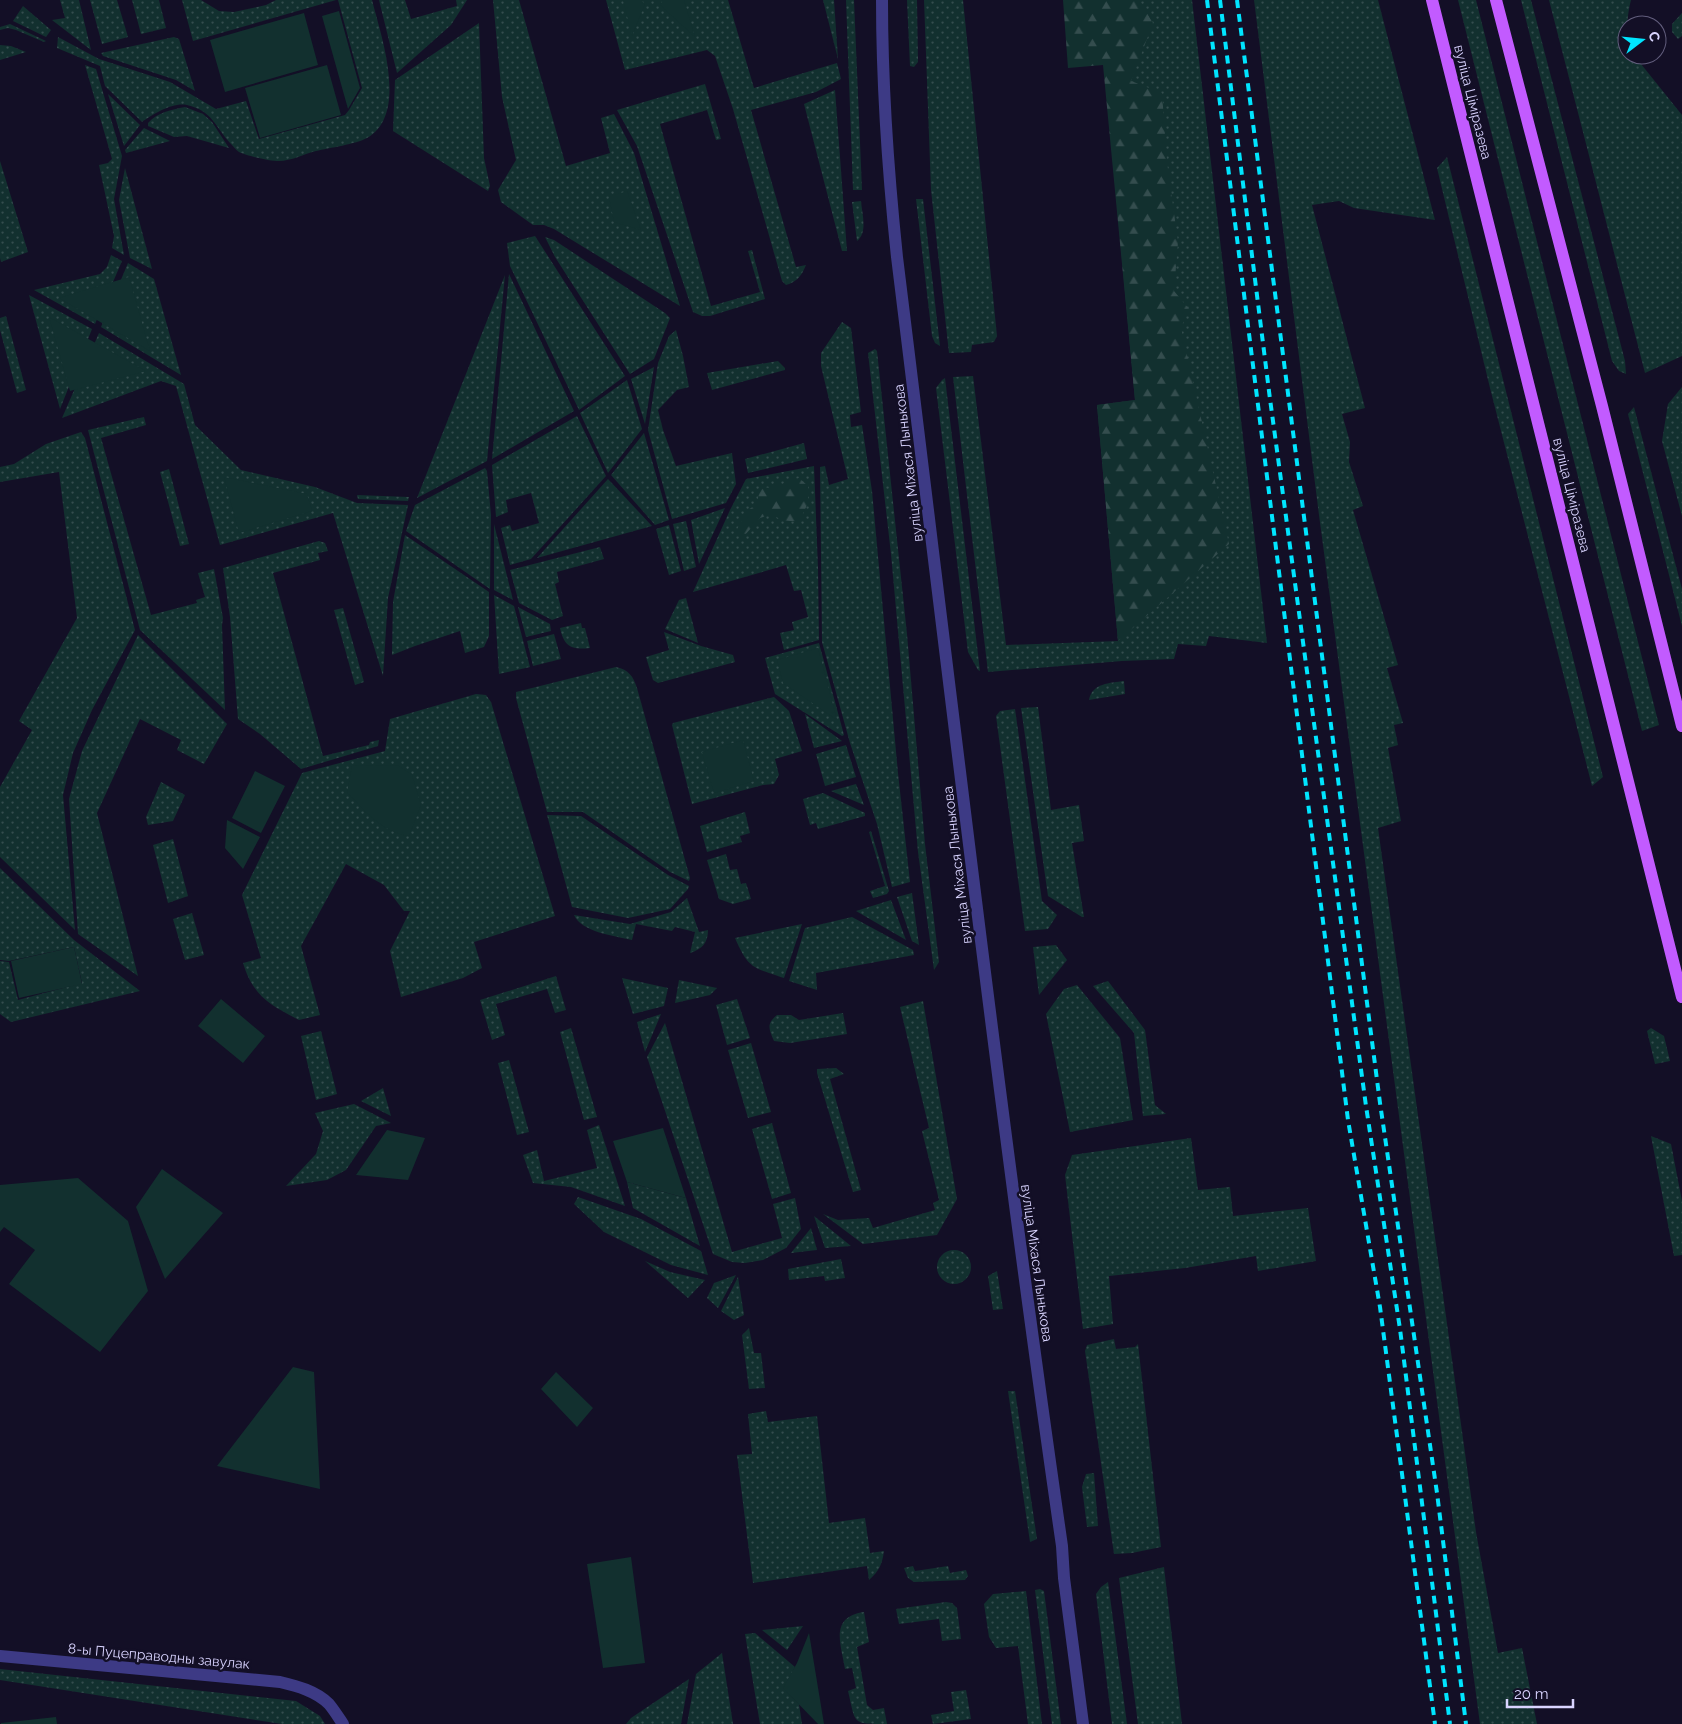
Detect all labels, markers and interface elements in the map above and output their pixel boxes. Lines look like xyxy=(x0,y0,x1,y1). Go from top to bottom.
north arrow xyxy=(1617,15,1667,65)
text: С xyxy=(1645,30,1664,44)
street label: вуліца Ціміразева xyxy=(1451,43,1495,161)
street label: вуліца Міхася Лынькова xyxy=(890,383,926,543)
street label: вуліца Ціміразева xyxy=(1550,436,1594,554)
street label: вуліца Міхася Лынькова xyxy=(939,785,975,945)
street label: вуліца Міхася Лынькова xyxy=(1018,1183,1056,1343)
street label: 8-ы Пуцеправодны завулак xyxy=(67,1640,251,1672)
scale bar xyxy=(1507,1676,1573,1708)
text: 20 m xyxy=(1514,1685,1549,1703)

